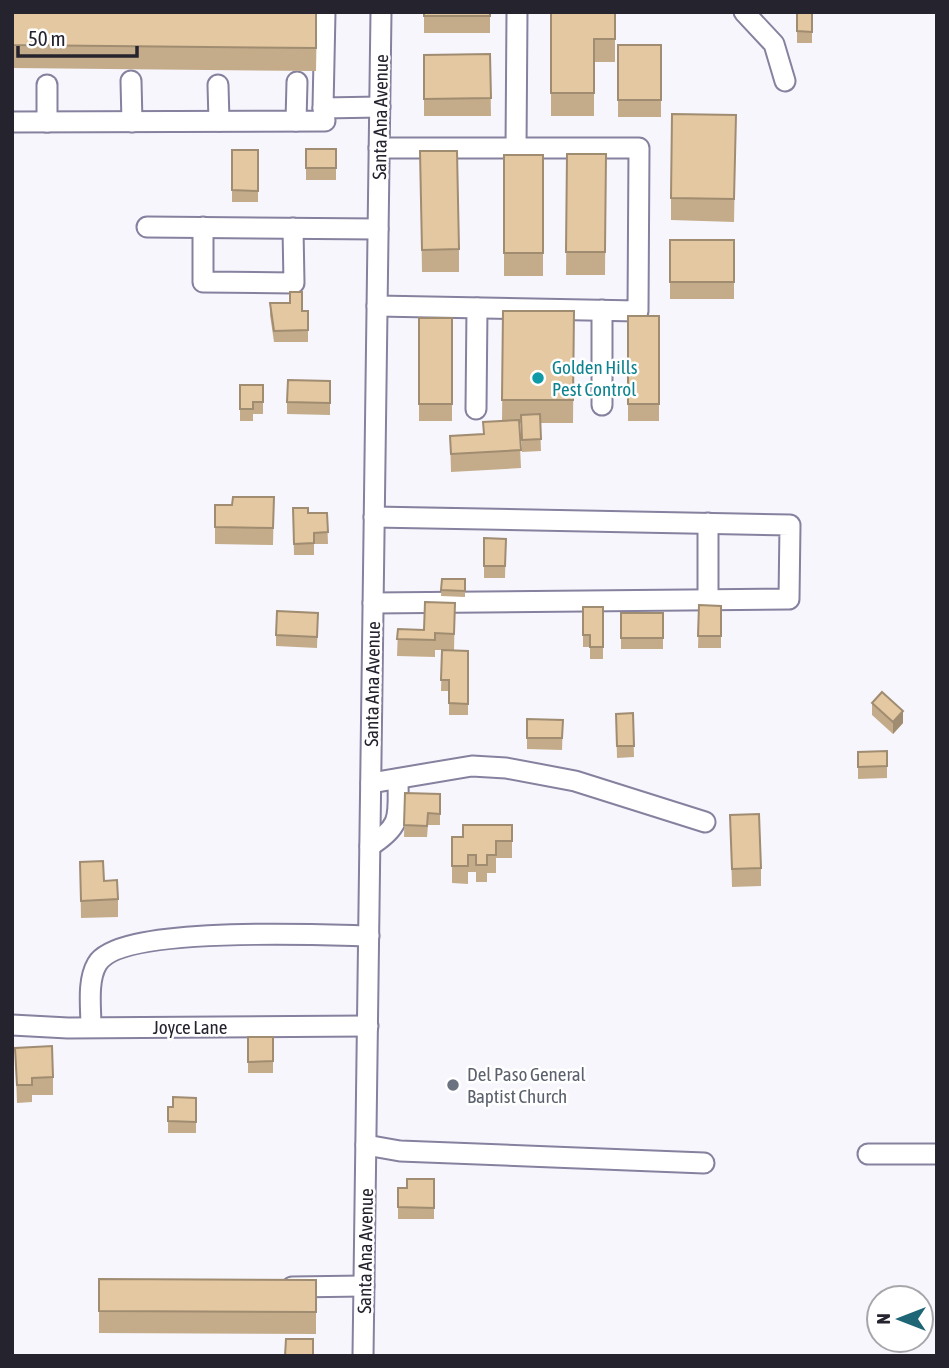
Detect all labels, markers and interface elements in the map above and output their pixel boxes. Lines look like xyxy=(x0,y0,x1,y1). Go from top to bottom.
scale bar xyxy=(18,14,136,58)
text: 50 m xyxy=(28,26,66,50)
street label: Santa Ana Avenue xyxy=(368,54,392,180)
place label: Golden Hills Pest Control xyxy=(552,356,638,400)
marker: Golden Hills Pest Control xyxy=(530,370,546,386)
street label: Santa Ana Avenue xyxy=(360,621,384,747)
street label: Joyce Lane xyxy=(153,1016,227,1038)
place label: Del Paso General Baptist Church xyxy=(467,1063,586,1107)
marker: Del Paso General Baptist Church xyxy=(445,1077,461,1093)
street label: Santa Ana Avenue xyxy=(353,1188,377,1314)
north arrow xyxy=(865,1284,935,1354)
text: N xyxy=(872,1313,894,1325)

